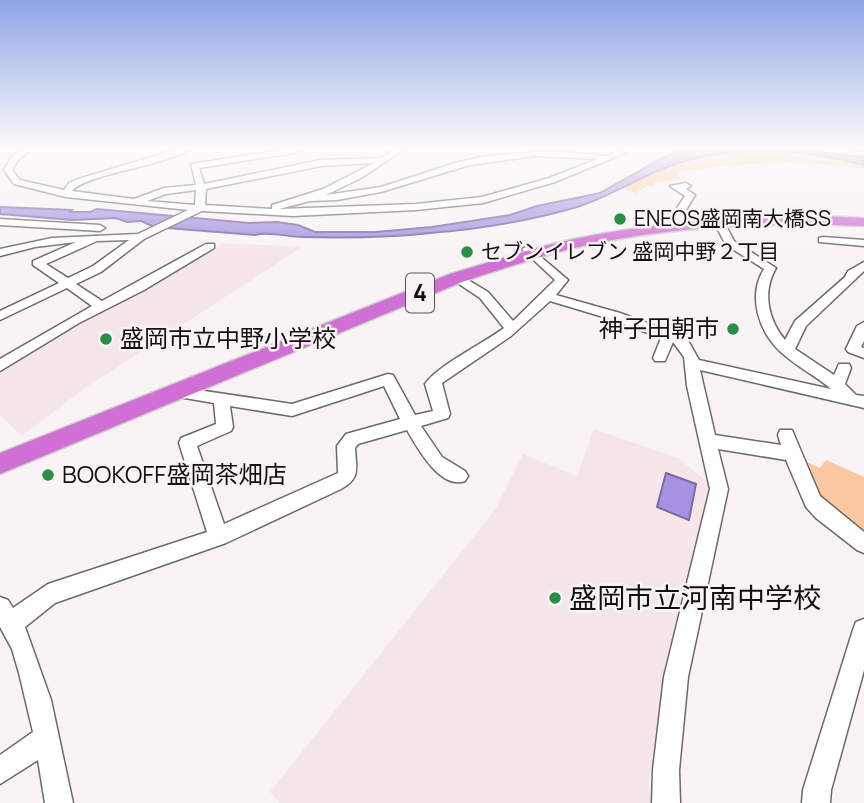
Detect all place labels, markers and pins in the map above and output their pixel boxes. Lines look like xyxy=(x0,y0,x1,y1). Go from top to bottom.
place label: ENEOS盛岡南大橋SS xyxy=(634,204,831,232)
marker: ENEOS盛岡南大橋SS xyxy=(612,211,628,227)
place label: セブンイレブン 盛岡中野２丁目 xyxy=(481,237,779,265)
marker: セブンイレブン 盛岡中野２丁目 xyxy=(459,244,475,260)
place label: 神子田朝市 xyxy=(599,311,719,344)
place label: 盛岡市立中野小学校 xyxy=(120,321,336,354)
marker: 神子田朝市 xyxy=(725,321,741,337)
marker: 盛岡市立中野小学校 xyxy=(98,331,114,347)
place label: BOOKOFF盛岡茶畑店 xyxy=(62,457,286,490)
marker: BOOKOFF盛岡茶畑店 xyxy=(40,467,56,483)
place label: 盛岡市立河南中学校 xyxy=(569,578,821,616)
marker: 盛岡市立河南中学校 xyxy=(547,590,563,606)

